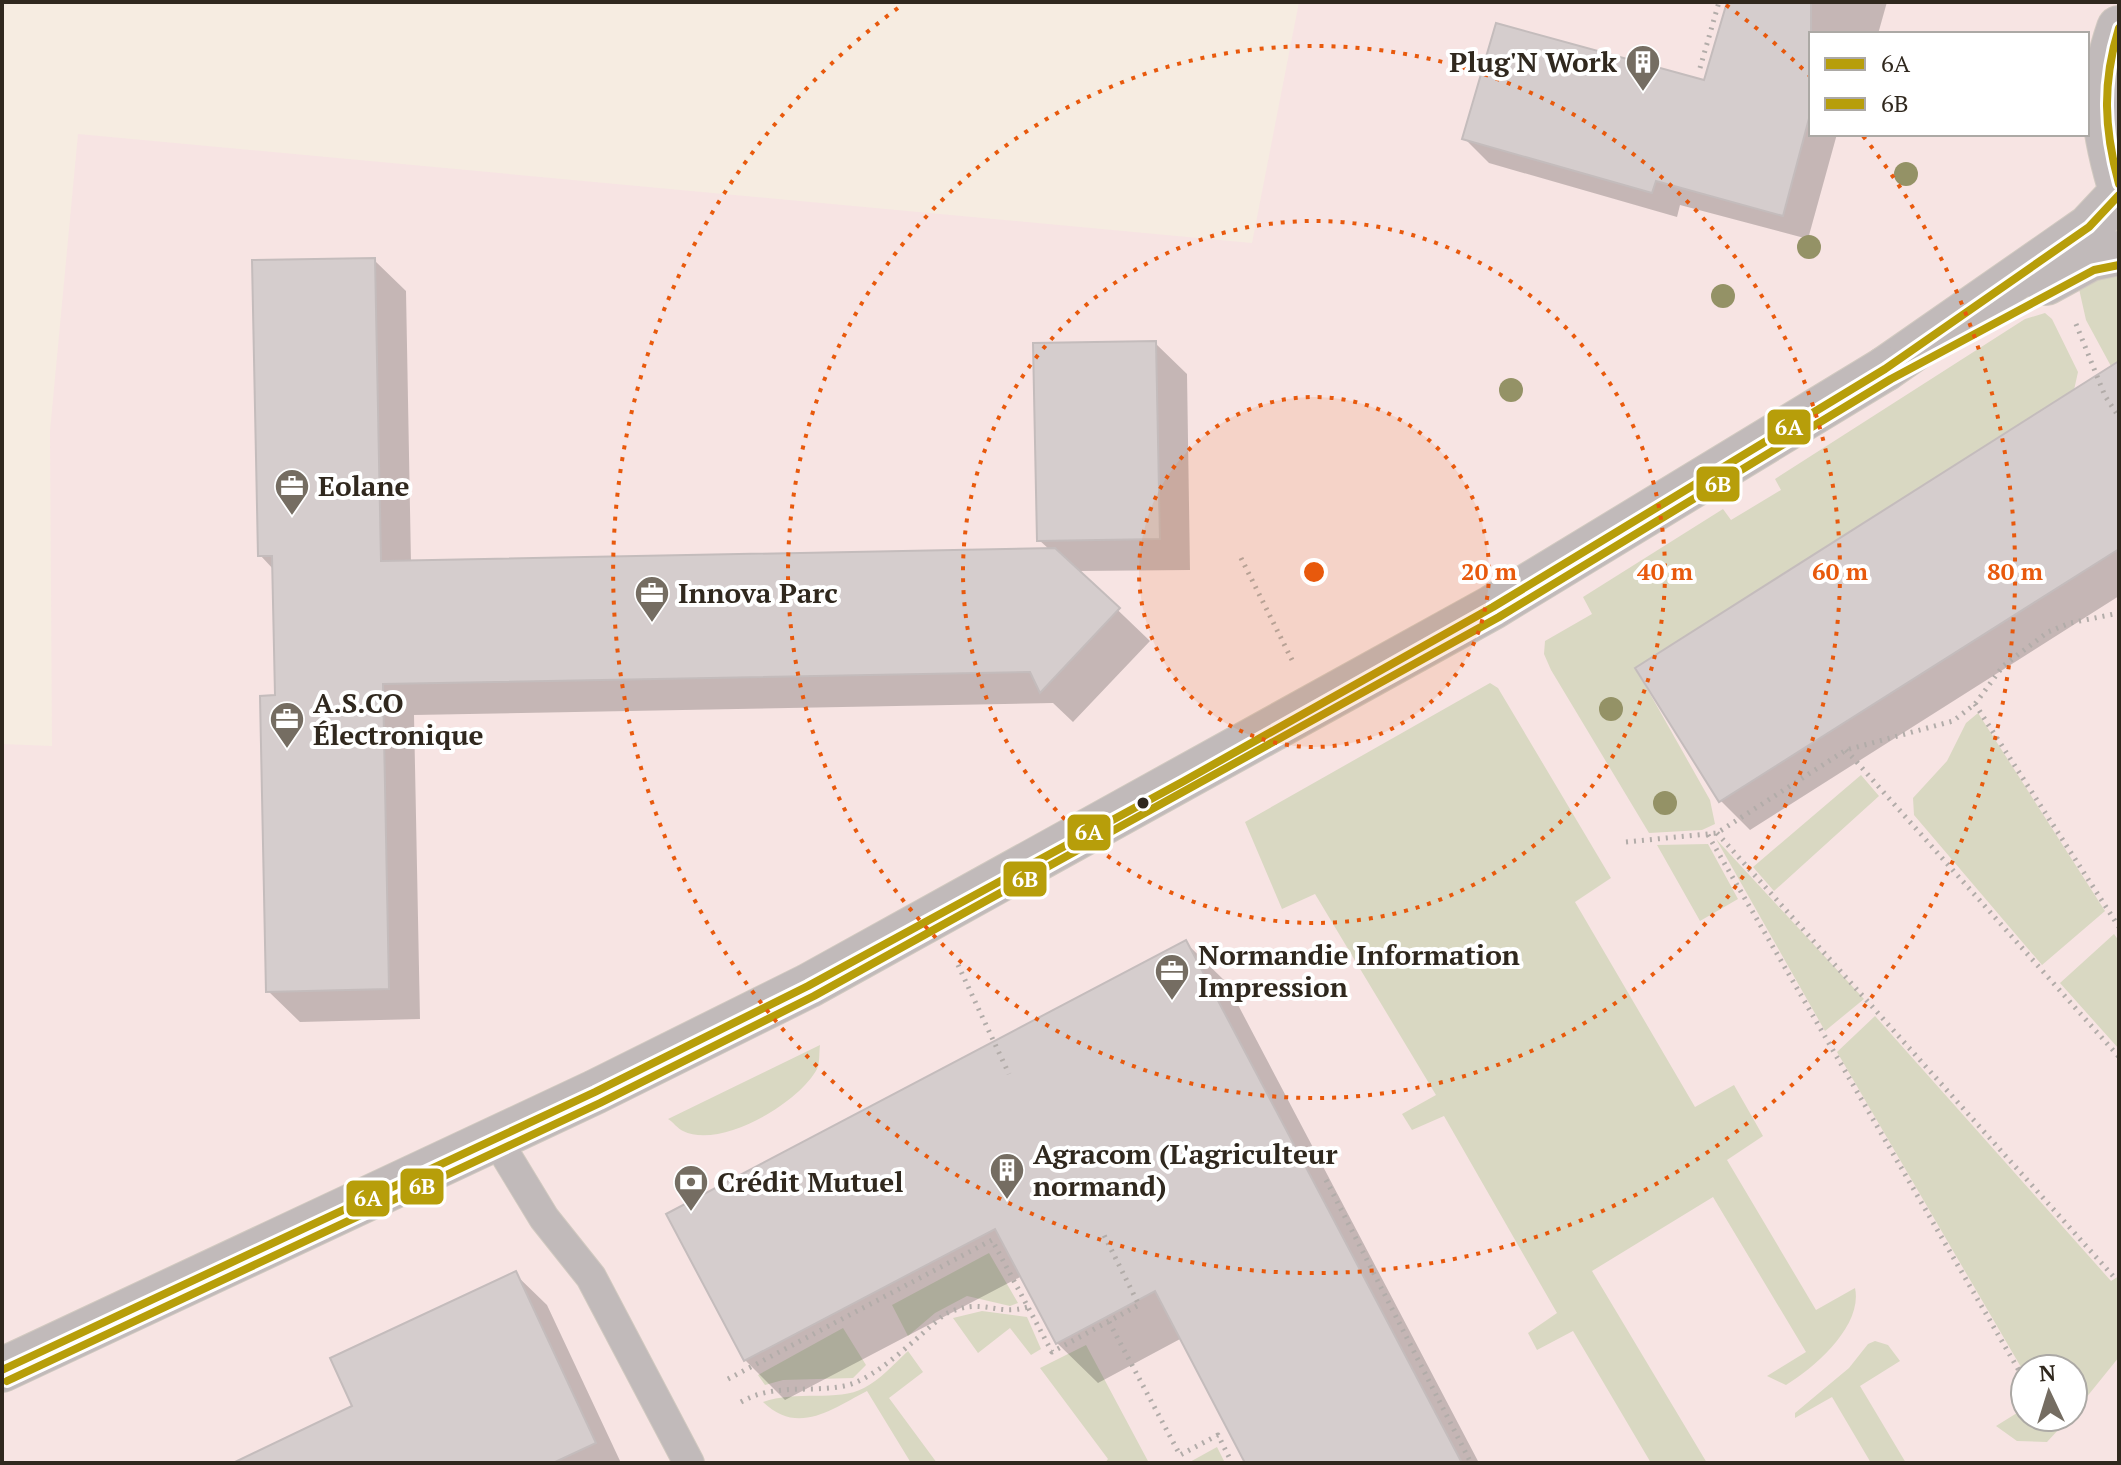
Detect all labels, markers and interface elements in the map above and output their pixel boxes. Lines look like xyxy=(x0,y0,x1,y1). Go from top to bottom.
legend xyxy=(1809,32,2089,136)
place label: Plug'N Work xyxy=(1449,43,1618,80)
building icon: Plug'N Work xyxy=(1624,43,1662,93)
text: 6A xyxy=(1881,47,1911,79)
text: 6B xyxy=(1881,87,1909,119)
line badge: 6A xyxy=(1766,408,1812,446)
text: 6A xyxy=(1775,412,1804,441)
line badge: 6B xyxy=(1695,465,1741,503)
office icon: Eolane xyxy=(273,467,311,517)
place label: Eolane xyxy=(318,467,410,504)
text: 6B xyxy=(1705,469,1731,498)
text: 20 m xyxy=(1461,555,1517,587)
text: 40 m xyxy=(1637,555,1693,587)
text: 60 m xyxy=(1812,555,1868,587)
text: 80 m xyxy=(1987,555,2043,587)
centre of rings xyxy=(1300,558,1328,586)
office icon: Innova Parc xyxy=(633,574,671,624)
place label: Innova Parc xyxy=(678,574,838,611)
place label: A.S.CO Électronique xyxy=(313,684,484,753)
office icon: A.S.CO Électronique xyxy=(268,700,306,750)
unlabelled marker xyxy=(1135,795,1151,811)
line badge: 6A xyxy=(1066,813,1112,852)
text: 6A xyxy=(1075,817,1104,846)
line badge: 6B xyxy=(1002,860,1048,898)
text: 6B xyxy=(1012,864,1038,893)
place label: Normandie Information Impression xyxy=(1198,936,1520,1005)
office icon: Normandie Information Impression xyxy=(1153,952,1191,1002)
place label: Agracom (L'agriculteur normand) xyxy=(1033,1135,1338,1204)
building icon: Agracom (L'agriculteur normand) xyxy=(988,1151,1026,1201)
bank icon: Crédit Mutuel xyxy=(672,1163,710,1213)
place label: Crédit Mutuel xyxy=(717,1163,904,1200)
line badge: 6B xyxy=(399,1167,445,1206)
text: 6B xyxy=(409,1171,435,1200)
line badge: 6A xyxy=(345,1179,391,1218)
text: 6A xyxy=(354,1183,383,1212)
north arrow xyxy=(2009,1353,2089,1433)
text: N xyxy=(2038,1357,2057,1388)

